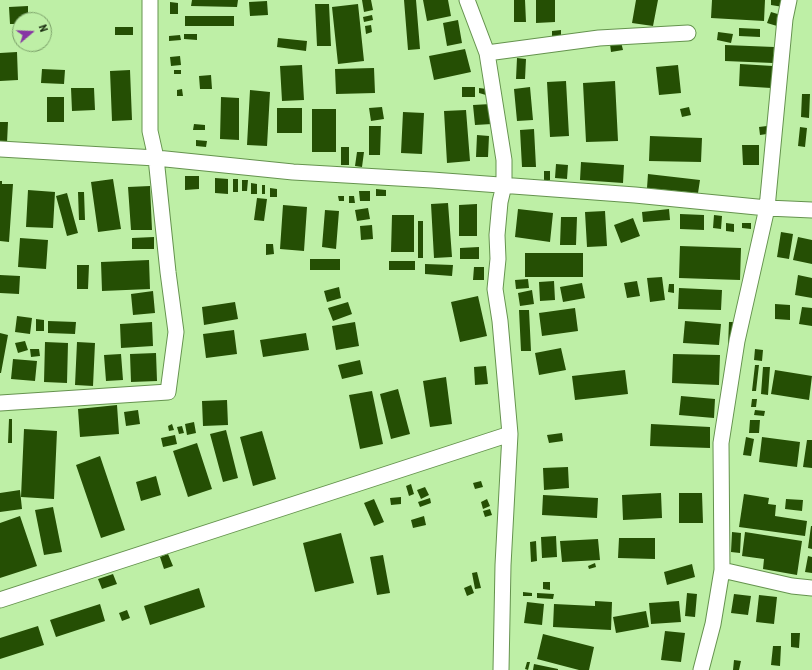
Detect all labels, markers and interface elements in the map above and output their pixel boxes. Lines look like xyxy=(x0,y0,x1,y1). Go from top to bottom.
north arrow xyxy=(12,12,52,52)
text: N xyxy=(36,23,50,34)

